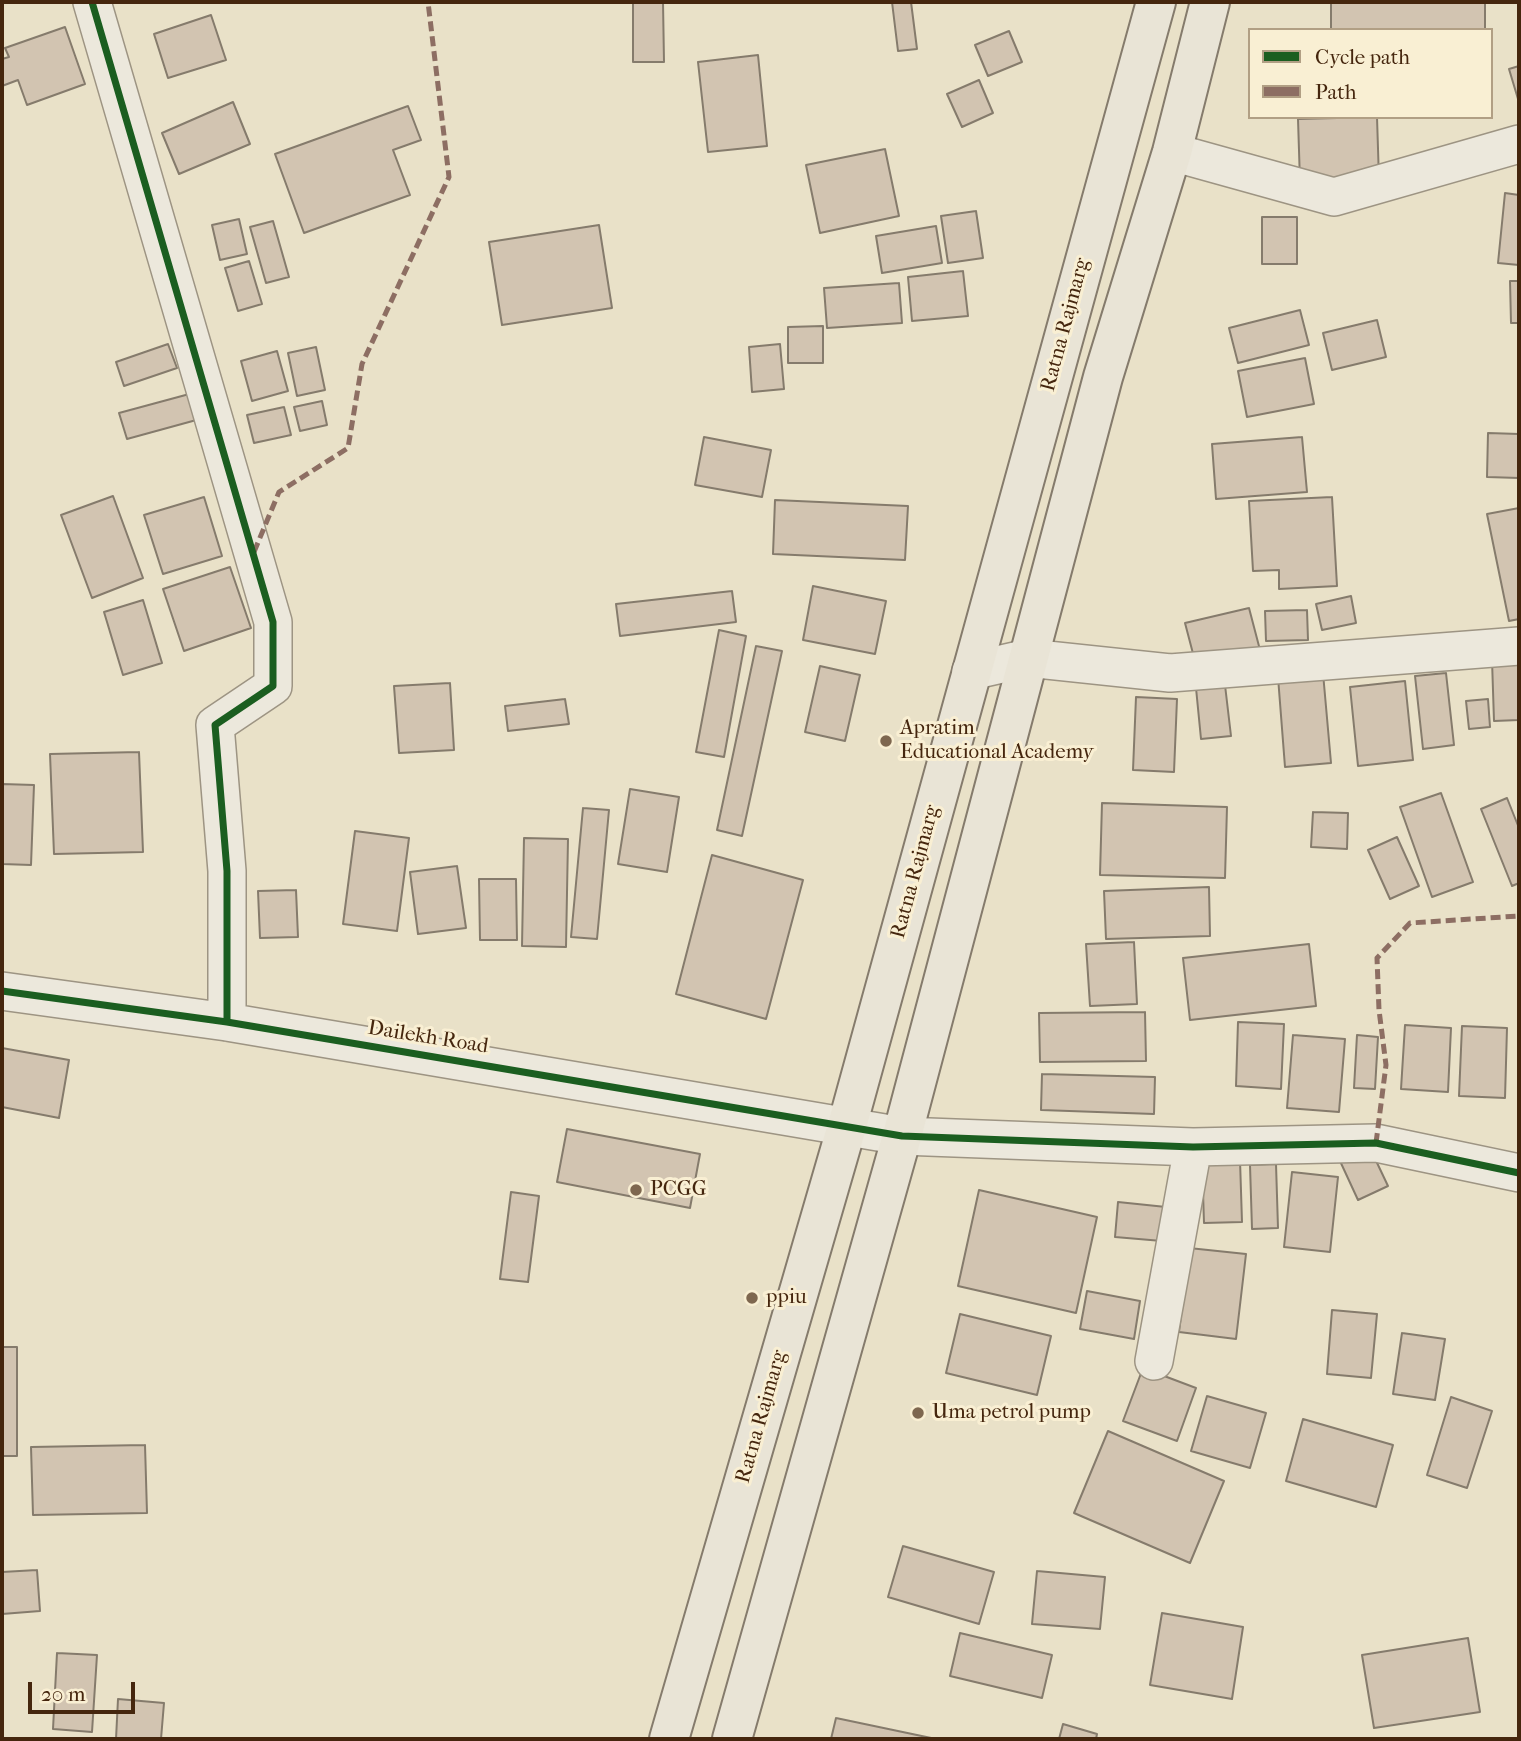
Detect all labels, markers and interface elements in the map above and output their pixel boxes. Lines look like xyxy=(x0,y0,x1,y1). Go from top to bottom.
legend xyxy=(1248,28,1493,119)
text: Cycle path xyxy=(1315,45,1410,69)
text: Path xyxy=(1315,80,1356,104)
street label: Ratna Rajmarg xyxy=(1036,256,1096,394)
place label: Apratim Educational Academy xyxy=(900,716,1094,766)
marker: Apratim Educational Academy xyxy=(878,733,894,749)
street label: Ratna Rajmarg xyxy=(886,803,946,941)
street label: Dailekh Road xyxy=(366,1016,490,1060)
place label: PCGG xyxy=(650,1177,707,1203)
marker: PCGG xyxy=(628,1182,644,1198)
place label: ppiu xyxy=(766,1285,807,1311)
marker: ppiu xyxy=(744,1290,760,1306)
street label: Ratna Rajmarg xyxy=(731,1348,793,1486)
place label: Uma petrol pump xyxy=(932,1400,1091,1426)
marker: Uma petrol pump xyxy=(910,1405,926,1421)
scale bar xyxy=(32,1668,138,1712)
text: 20 m xyxy=(41,1682,85,1706)

